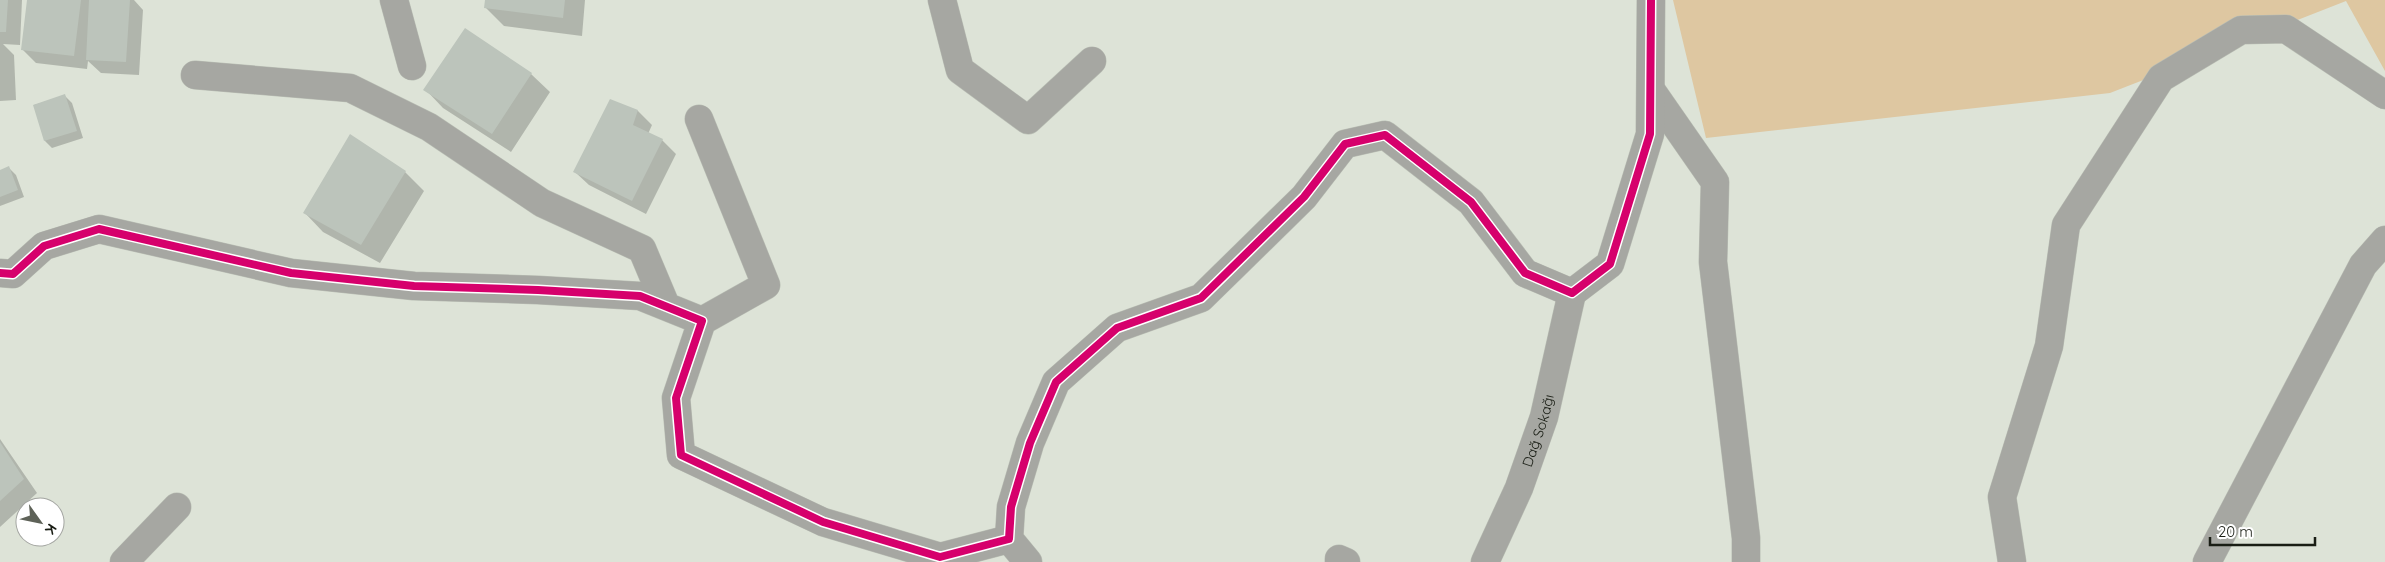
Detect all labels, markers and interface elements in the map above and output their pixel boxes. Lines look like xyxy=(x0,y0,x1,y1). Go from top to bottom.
street label: Dağ Sokağı xyxy=(1518,393,1558,469)
north arrow xyxy=(15,497,65,547)
scale bar xyxy=(2210,514,2315,546)
text: K xyxy=(41,520,61,538)
text: 20 m xyxy=(2218,522,2253,541)

